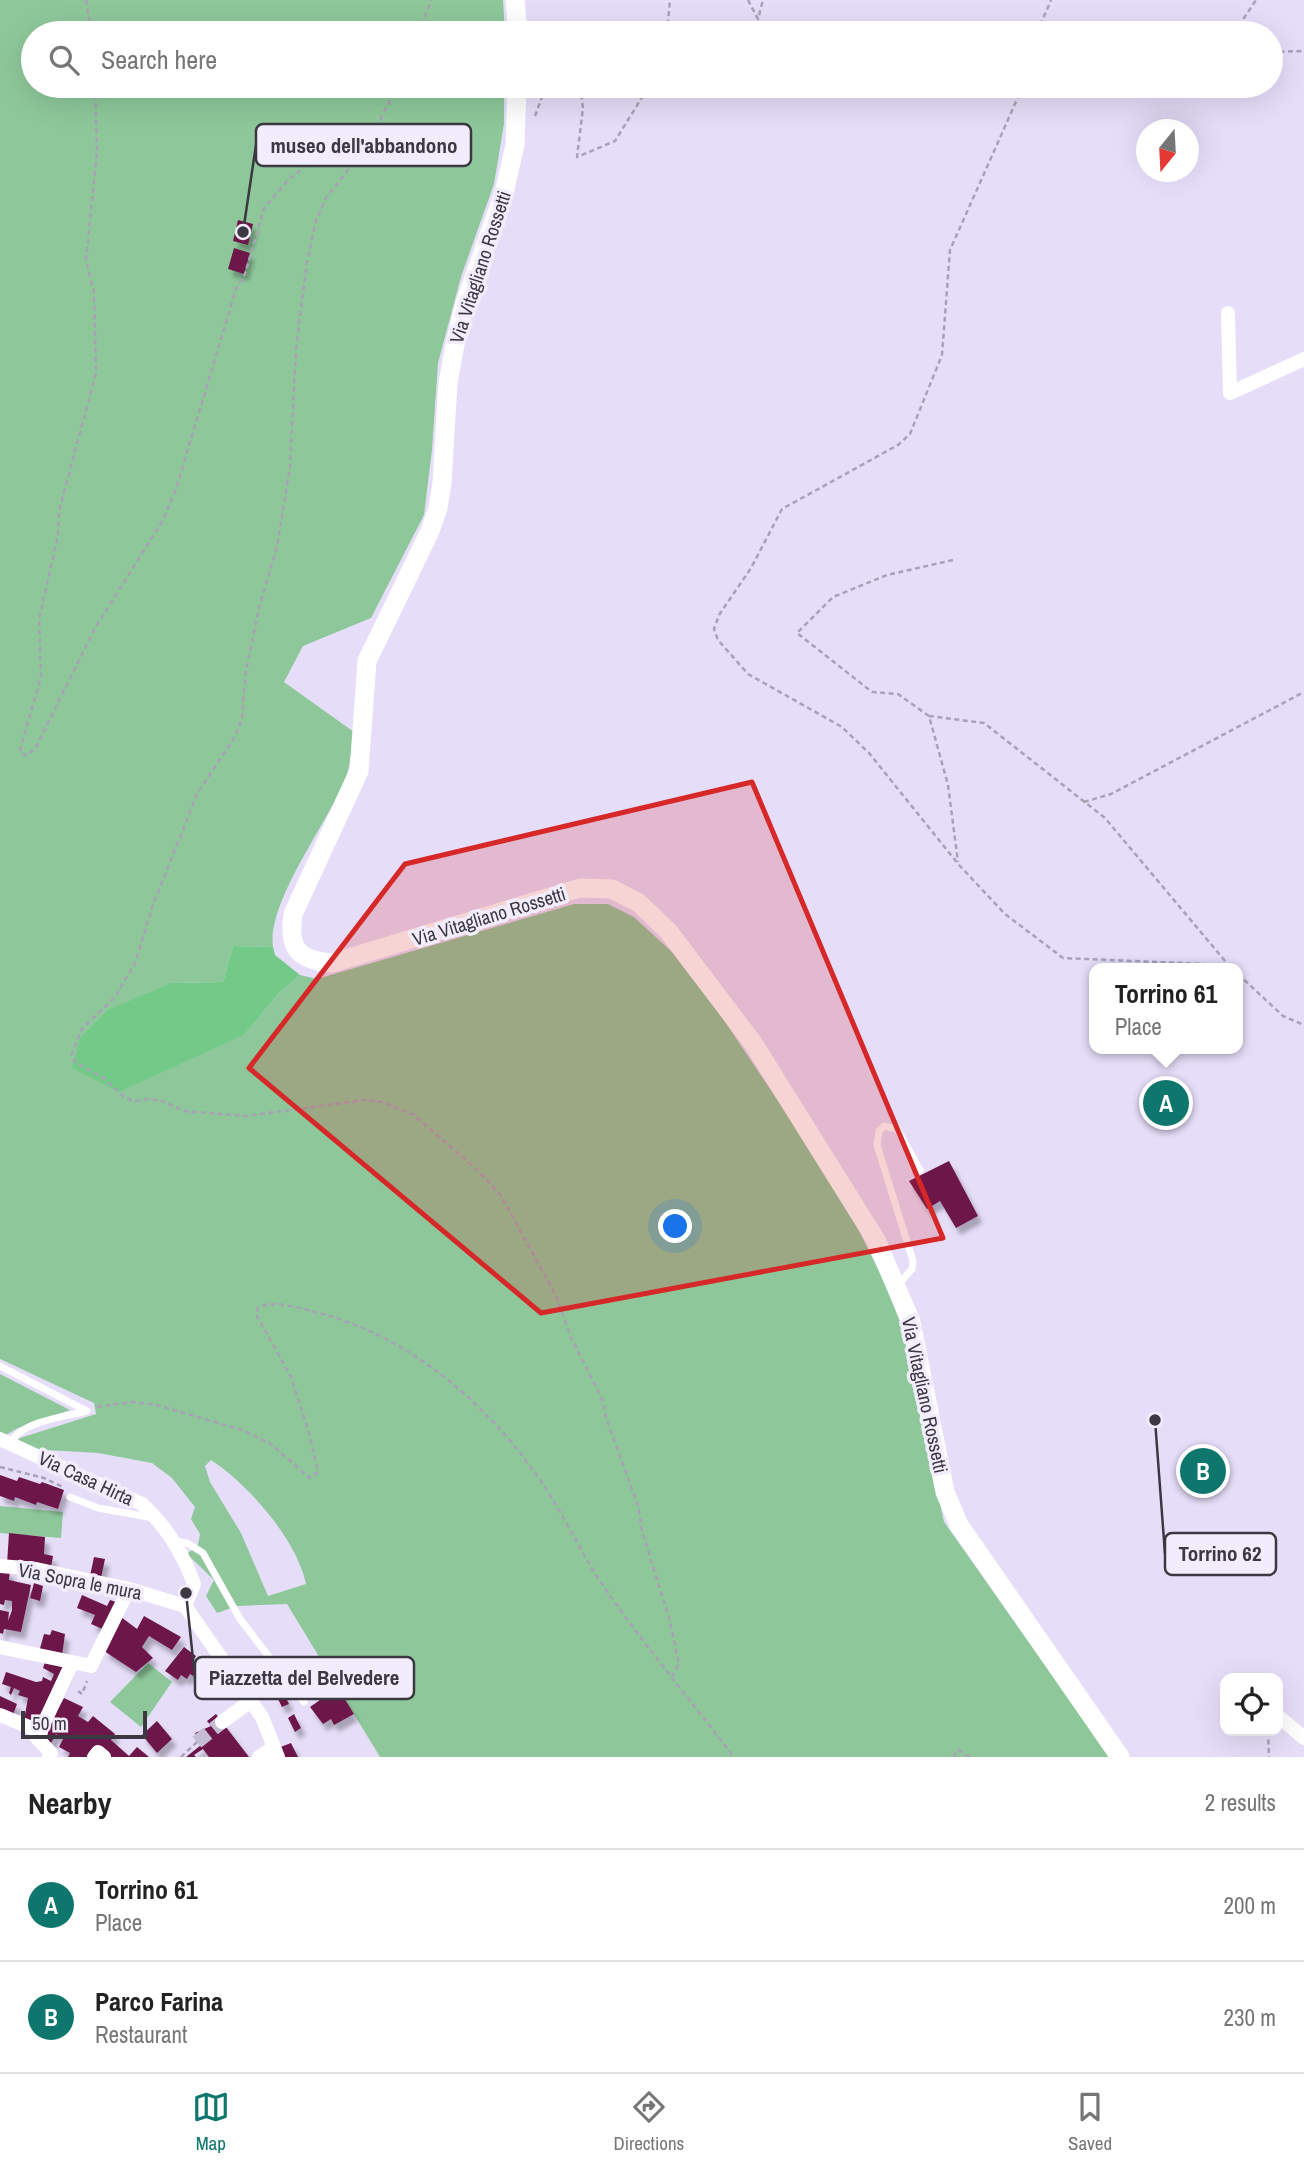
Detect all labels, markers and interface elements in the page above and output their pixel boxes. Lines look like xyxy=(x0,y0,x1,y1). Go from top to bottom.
search box xyxy=(21,21,1283,98)
icon: search xyxy=(45,41,83,79)
text: Search here xyxy=(101,42,217,77)
north arrow xyxy=(1136,119,1199,182)
callout: museo dell'abbandono xyxy=(256,124,471,166)
text: museo dell'abbandono xyxy=(271,131,457,160)
street label: Via Vitagliano Rossetti xyxy=(443,187,517,347)
street label: Via Vitagliano Rossetti xyxy=(409,880,569,952)
popup xyxy=(1089,963,1243,1054)
text: Torrino 61 xyxy=(1115,976,1217,1011)
text: Place xyxy=(1115,1011,1162,1042)
pin: A xyxy=(1143,1077,1189,1129)
your location xyxy=(658,1209,692,1243)
street label: Via Vitagliano Rossetti xyxy=(896,1315,954,1475)
street label: Via Casa Hirta xyxy=(34,1445,138,1511)
pin: B xyxy=(1180,1445,1226,1497)
callout: Torrino 62 xyxy=(1165,1533,1276,1575)
text: Torrino 62 xyxy=(1179,1539,1261,1568)
street label: Via Sopra le mura xyxy=(16,1556,144,1606)
callout: Piazzetta del Belvedere xyxy=(195,1657,414,1699)
text: Piazzetta del Belvedere xyxy=(209,1663,399,1692)
map controls xyxy=(1220,1673,1283,1736)
button: locate xyxy=(1220,1673,1283,1736)
scale bar xyxy=(21,1708,147,1740)
text: 50 m xyxy=(32,1710,67,1736)
text: Nearby xyxy=(28,1783,111,1823)
text: 2 results xyxy=(1205,1787,1276,1818)
text: Torrino 61 xyxy=(95,1872,198,1907)
text: A xyxy=(44,1890,58,1921)
text: 200 m xyxy=(1224,1890,1276,1921)
text: Place xyxy=(95,1907,142,1938)
text: Parco Farina xyxy=(95,1984,223,2019)
text: B xyxy=(44,2002,58,2033)
text: 230 m xyxy=(1224,2002,1276,2033)
text: Restaurant xyxy=(95,2019,187,2050)
tab: Map xyxy=(192,2088,230,2156)
tab: Directions xyxy=(613,2088,684,2156)
tab: Saved xyxy=(1068,2088,1112,2156)

